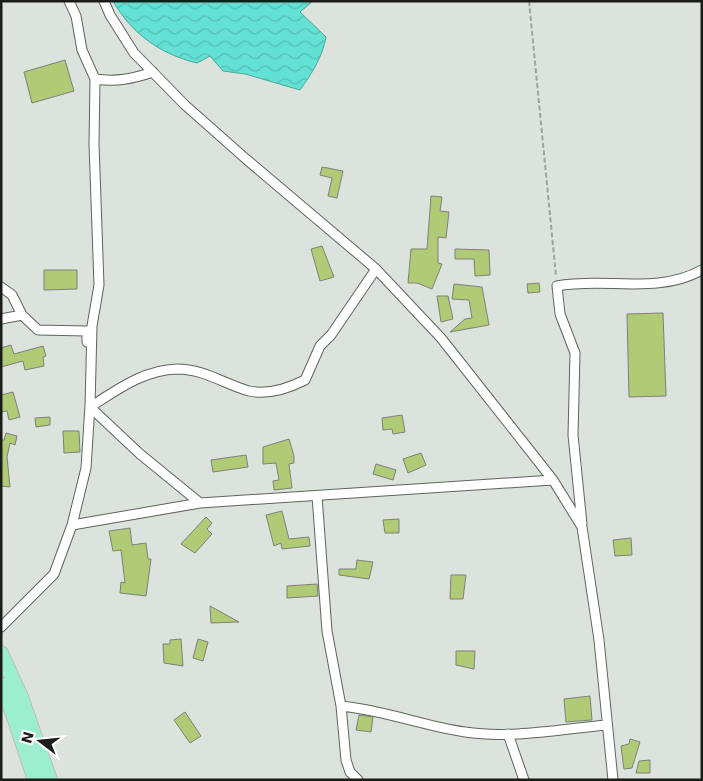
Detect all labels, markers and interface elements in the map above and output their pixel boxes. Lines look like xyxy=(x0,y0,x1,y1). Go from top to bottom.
north arrow xyxy=(15,716,65,766)
text: N xyxy=(18,730,37,745)

